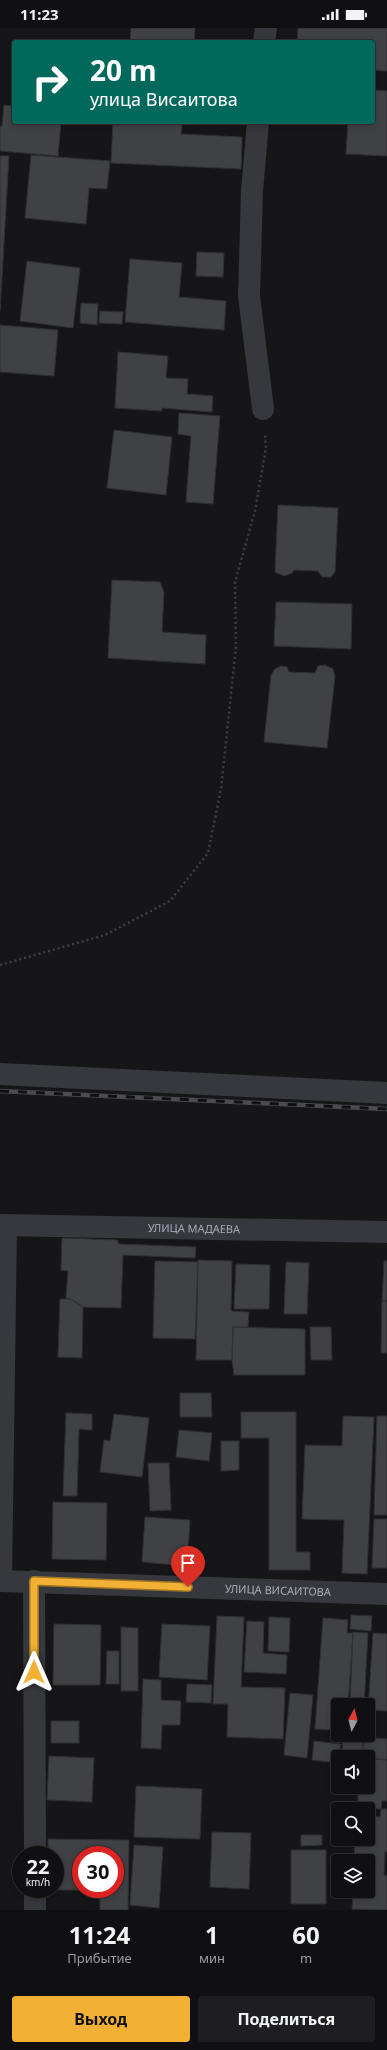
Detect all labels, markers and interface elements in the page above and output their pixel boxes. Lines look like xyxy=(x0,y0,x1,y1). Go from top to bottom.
text: 11:23 xyxy=(20,4,59,24)
text: 20 m xyxy=(90,51,157,89)
icon: right xyxy=(24,56,76,108)
text: улица Висаитова xyxy=(90,87,238,111)
street label: УЛИЦА МАДАЕВА xyxy=(148,1220,241,1236)
pin xyxy=(171,1546,205,1587)
icon: arrive xyxy=(177,1552,199,1574)
street label: УЛИЦА ВИСАИТОВА xyxy=(225,1581,332,1599)
position arrow xyxy=(13,1651,55,1693)
north arrow xyxy=(331,1698,375,1742)
map controls xyxy=(331,1698,375,1898)
button: sound xyxy=(331,1750,375,1794)
button: search xyxy=(331,1802,375,1846)
speed limit sign: 30 xyxy=(72,1846,124,1898)
text: 22 xyxy=(27,1853,49,1880)
button: layers xyxy=(331,1854,375,1898)
text: km/h xyxy=(26,1875,50,1889)
text: 11:24 xyxy=(69,1918,130,1951)
text: 1 xyxy=(205,1918,219,1951)
text: 60 xyxy=(292,1918,320,1951)
text: Прибытие xyxy=(67,1949,132,1967)
text: мин xyxy=(199,1949,225,1967)
text: m xyxy=(300,1949,312,1967)
button: Выход xyxy=(12,1996,190,2042)
button: Поделиться xyxy=(198,1996,375,2042)

